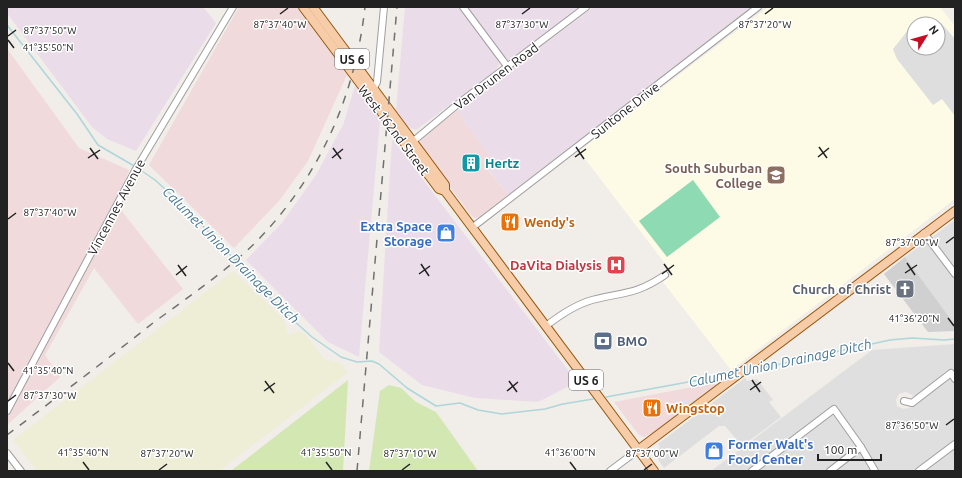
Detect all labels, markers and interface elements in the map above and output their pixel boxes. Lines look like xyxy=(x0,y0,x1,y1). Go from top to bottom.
north arrow xyxy=(906,16,946,56)
text: 87°37'40"W xyxy=(254,19,306,30)
text: 87°37'30"W xyxy=(496,19,548,30)
text: 87°37'20"W xyxy=(739,19,791,30)
text: N xyxy=(927,23,941,37)
text: 87°37'50"W xyxy=(24,25,76,36)
street label: Van Drunen Road xyxy=(451,40,541,112)
text: 41°35'50"N xyxy=(23,42,73,53)
road number: US 6 xyxy=(335,49,369,69)
street label: Suntone Drive xyxy=(588,79,662,141)
street label: West 162nd Street xyxy=(356,82,432,178)
building icon: Hertz xyxy=(460,152,482,174)
place label: Hertz xyxy=(485,156,519,170)
street label: Vincennes Avenue xyxy=(85,157,147,257)
place label: South Suburban College xyxy=(665,161,762,190)
school or university icon: South Suburban College xyxy=(765,164,787,186)
water label: Calumet Union Drainage Ditch xyxy=(159,183,303,327)
text: 87°37'40"W xyxy=(24,207,76,218)
restaurant icon: Wendy's xyxy=(499,211,521,233)
place label: Wendy's xyxy=(524,215,575,229)
place label: Extra Space Storage xyxy=(360,219,432,248)
shop icon: Extra Space Storage xyxy=(435,222,457,244)
text: 87°37'00"W xyxy=(886,237,938,248)
hospital icon: DaVita Dialysis xyxy=(605,254,627,276)
place label: DaVita Dialysis xyxy=(510,258,602,272)
church icon: Church of Christ xyxy=(894,278,916,300)
place label: Church of Christ xyxy=(792,282,891,296)
text: 41°36'20"N xyxy=(889,313,939,324)
bank icon: BMO xyxy=(592,330,614,352)
place label: BMO xyxy=(617,334,647,348)
water label: Calumet Union Drainage Ditch xyxy=(687,336,873,390)
text: 41°35'40"N xyxy=(23,365,73,376)
road number: US 6 xyxy=(569,370,603,390)
text: 87°37'30"W xyxy=(24,390,76,401)
restaurant icon: Wingstop xyxy=(641,397,663,419)
place label: Wingstop xyxy=(666,401,725,415)
text: 87°36'50"W xyxy=(886,420,938,431)
scale bar xyxy=(818,436,881,462)
place label: Former Walt's Food Center xyxy=(728,437,813,466)
shop icon: Former Walt's Food Center xyxy=(703,440,725,462)
text: 100 m xyxy=(824,443,857,456)
text: 41°35'40"N xyxy=(58,447,108,458)
text: 41°35'50"N xyxy=(301,447,351,458)
text: 41°36'00"N xyxy=(545,447,595,458)
text: 87°37'20"W xyxy=(141,448,193,459)
text: 87°37'10"W xyxy=(384,448,436,459)
text: 87°37'00"W xyxy=(626,448,678,459)

